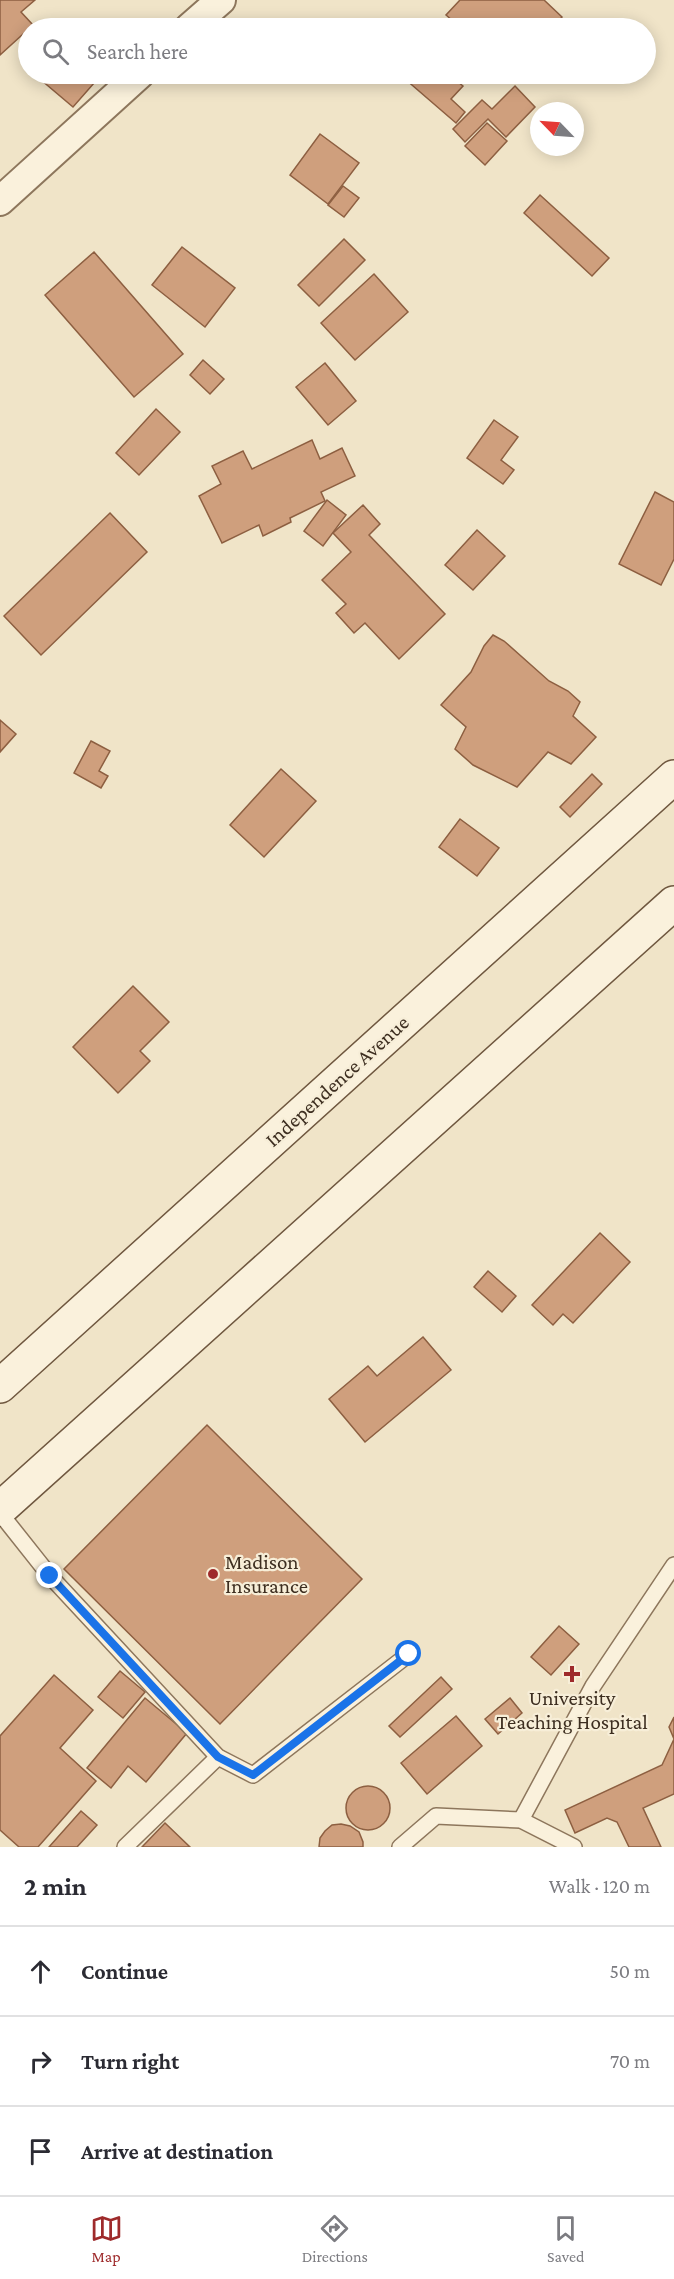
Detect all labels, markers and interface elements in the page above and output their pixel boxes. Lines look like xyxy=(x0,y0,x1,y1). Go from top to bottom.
search box xyxy=(18,18,656,84)
icon: search xyxy=(39,35,72,68)
text: Search here xyxy=(87,39,188,64)
north arrow xyxy=(530,102,584,156)
street label: Independence Avenue xyxy=(260,1010,414,1152)
place label: Madison Insurance xyxy=(225,1550,308,1598)
route end xyxy=(36,1562,62,1588)
marker: Madison Insurance xyxy=(206,1567,220,1581)
route start xyxy=(395,1640,421,1666)
marker: University Teaching Hospital xyxy=(563,1665,581,1683)
place label: University Teaching Hospital xyxy=(496,1686,648,1734)
text: 2 min xyxy=(24,1872,87,1901)
text: Walk · 120 m xyxy=(549,1875,650,1897)
icon: ahead xyxy=(24,1955,57,1988)
text: Continue xyxy=(81,1959,168,1984)
text: 50 m xyxy=(609,1960,650,1982)
icon: right xyxy=(24,2045,57,2078)
text: Turn right xyxy=(81,2049,179,2074)
text: 70 m xyxy=(610,2050,650,2072)
icon: arrive xyxy=(24,2135,57,2168)
text: Arrive at destination xyxy=(81,2139,273,2164)
tab: Map xyxy=(90,2212,123,2265)
tab: Directions xyxy=(302,2212,368,2265)
tab: Saved xyxy=(547,2212,584,2265)

